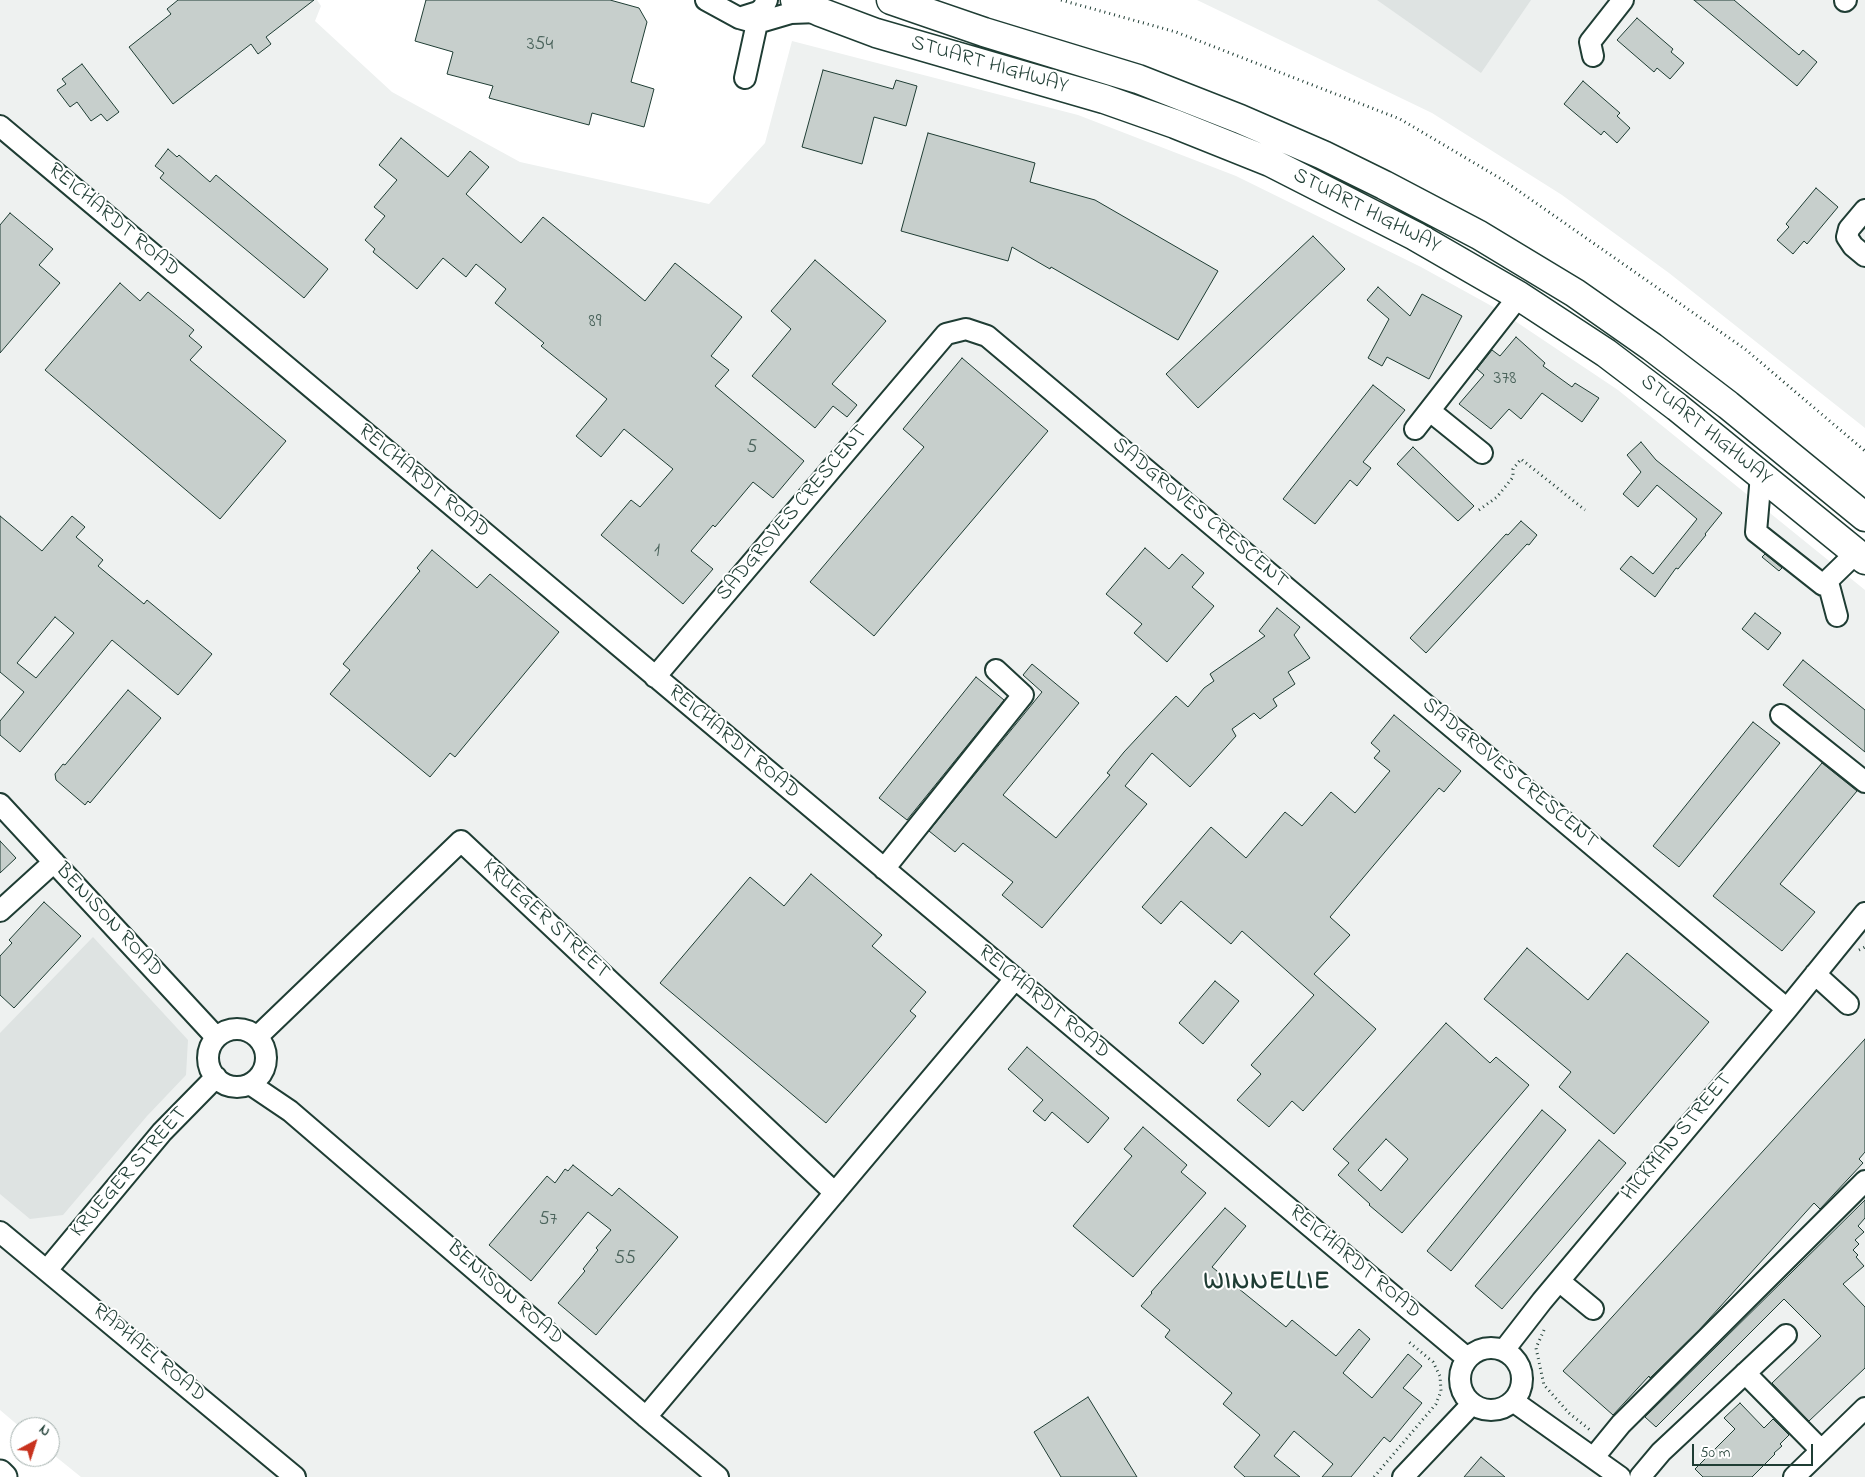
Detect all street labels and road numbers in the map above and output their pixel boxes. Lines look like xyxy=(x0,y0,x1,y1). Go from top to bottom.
street label: STUART HIGHWAY xyxy=(908,32,1070,100)
street label: REICHARDT ROAD xyxy=(42,159,184,283)
street label: STUART HIGHWAY xyxy=(1288,164,1444,260)
street label: STUART HIGHWAY xyxy=(1634,370,1776,492)
street label: REICHARDT ROAD xyxy=(352,420,494,544)
street label: SADGROVES CRESCENT xyxy=(712,421,874,607)
street label: SADGROVES CRESCENT xyxy=(1106,433,1292,595)
street label: REICHARDT ROAD xyxy=(662,681,804,805)
street label: SADGROVES CRESCENT xyxy=(1416,693,1602,855)
street label: KRUEGER STREET xyxy=(476,854,614,986)
street label: BENISON ROAD xyxy=(49,859,167,983)
street label: REICHARDT ROAD xyxy=(972,941,1114,1065)
street label: HICKMAN STREET xyxy=(1617,1069,1739,1207)
street label: KRUEGER STREET xyxy=(66,1102,194,1244)
street label: REICHARDT ROAD xyxy=(1283,1201,1425,1325)
street label: BENISON ROAD xyxy=(440,1236,568,1352)
street label: RAPHAEL ROAD xyxy=(86,1299,210,1409)

